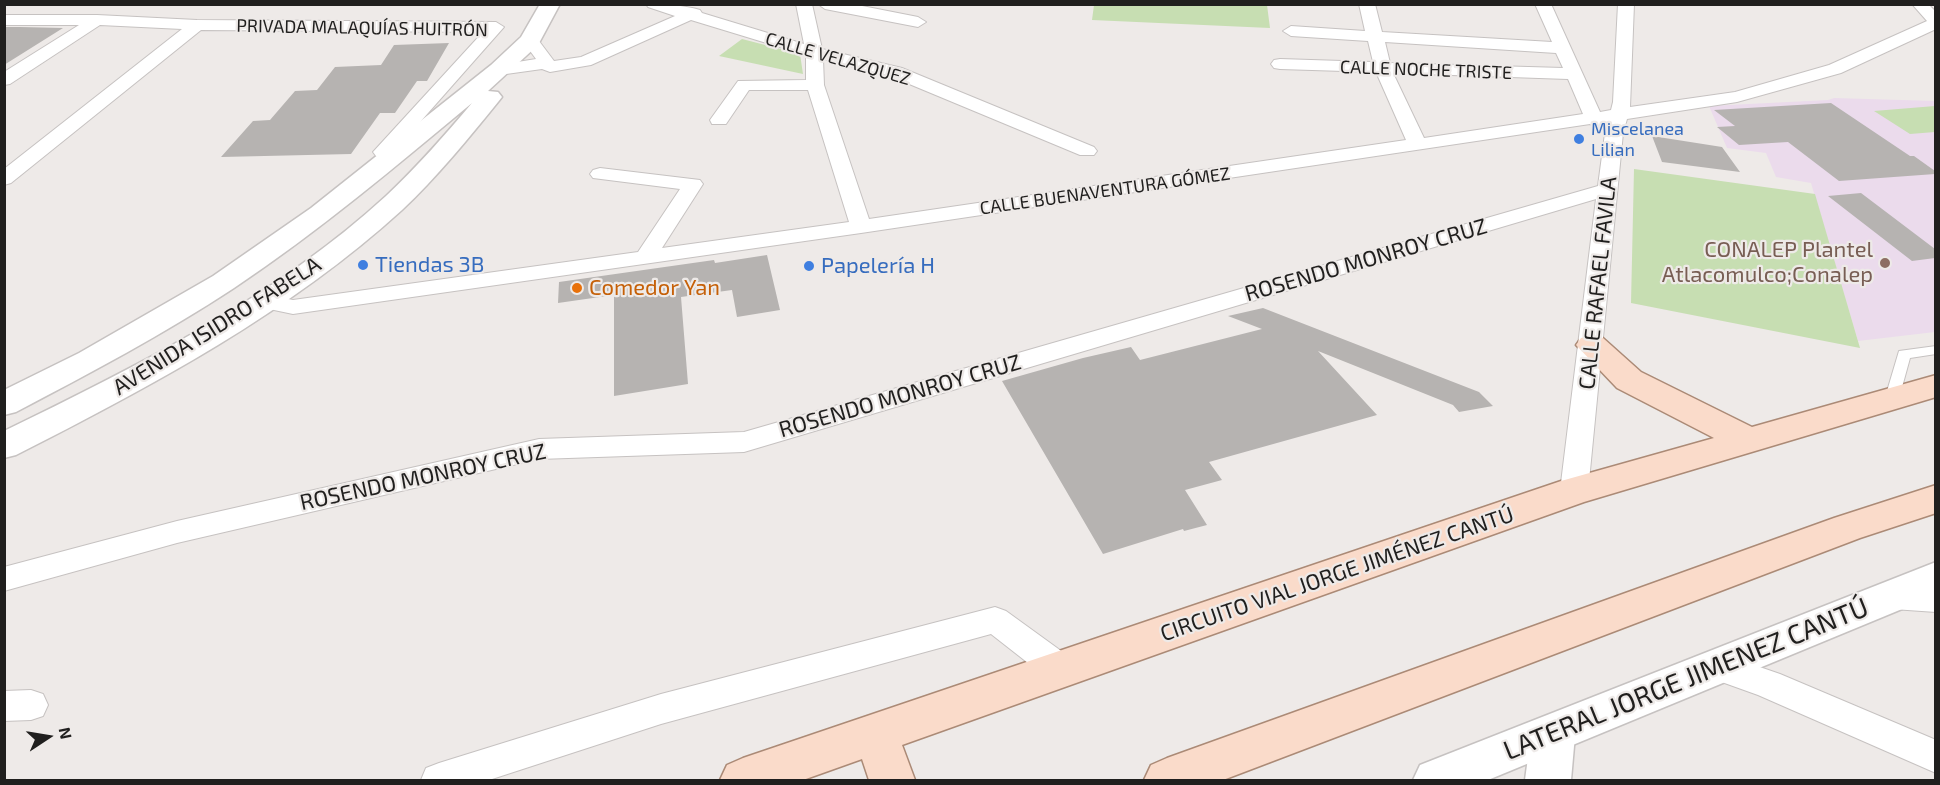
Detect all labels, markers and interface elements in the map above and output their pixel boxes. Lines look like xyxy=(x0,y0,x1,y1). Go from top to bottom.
street label: PRIVADA MALAQUÍAS HUITRÓN xyxy=(236,15,488,41)
street label: CALLE VELAZQUEZ xyxy=(763,28,913,90)
street label: CALLE NOCHE TRISTE xyxy=(1340,56,1512,84)
place label: Miscelanea Lilian xyxy=(1591,118,1684,160)
marker: Miscelanea Lilian xyxy=(1572,132,1586,146)
street label: CALLE BUENAVENTURA GÓMEZ xyxy=(979,163,1231,219)
street label: CALLE RAFAEL FAVILA xyxy=(1574,175,1622,391)
street label: ROSENDO MONROY CRUZ xyxy=(1242,213,1490,307)
place label: CONALEP Plantel Atlacomulco;Conalep xyxy=(1662,237,1873,288)
street label: AVENIDA ISIDRO FABELA xyxy=(108,251,326,401)
place label: Tiendas 3B xyxy=(375,252,484,278)
place label: Papelería H xyxy=(821,253,935,279)
marker: CONALEP Plantel Atlacomulco;Conalep xyxy=(1878,256,1892,270)
marker: Tiendas 3B xyxy=(356,258,370,272)
marker: Papelería H xyxy=(802,259,816,273)
place label: Comedor Yan xyxy=(589,275,720,301)
marker: Comedor Yan xyxy=(570,281,584,295)
street label: ROSENDO MONROY CRUZ xyxy=(776,349,1024,443)
street label: ROSENDO MONROY CRUZ xyxy=(298,438,548,516)
street label: CIRCUITO VIAL JORGE JIMÉNEZ CANTÚ xyxy=(1157,501,1517,647)
street label: LATERAL JORGE JIMENEZ CANTÚ xyxy=(1499,591,1873,767)
north arrow xyxy=(18,707,78,767)
text: N xyxy=(56,726,77,741)

